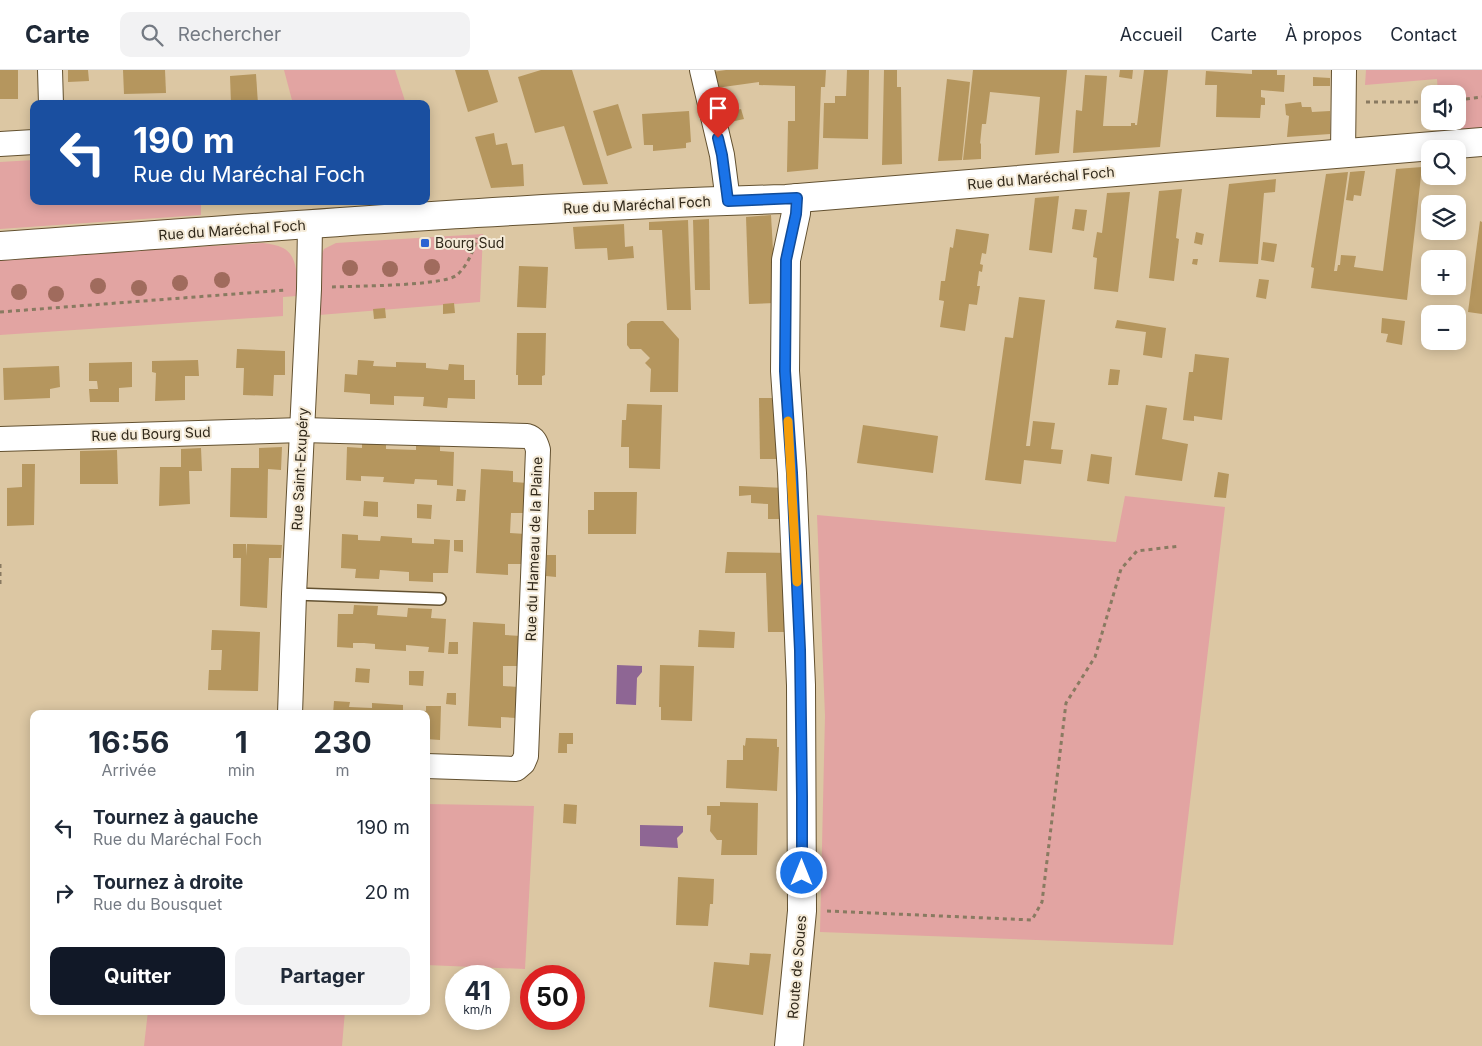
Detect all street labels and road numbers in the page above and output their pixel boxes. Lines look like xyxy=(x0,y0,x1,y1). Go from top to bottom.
street label: Rue du Maréchal Foch xyxy=(967,163,1115,192)
street label: Rue du Maréchal Foch xyxy=(563,192,711,217)
street label: Rue du Maréchal Foch xyxy=(158,216,306,243)
street label: Rue Saint-Exupéry xyxy=(288,407,311,531)
street label: Rue du Bourg Sud xyxy=(91,423,211,444)
street label: Rue du Hameau de la Plaine xyxy=(522,456,545,642)
street label: Route de Soues xyxy=(784,914,809,1019)

